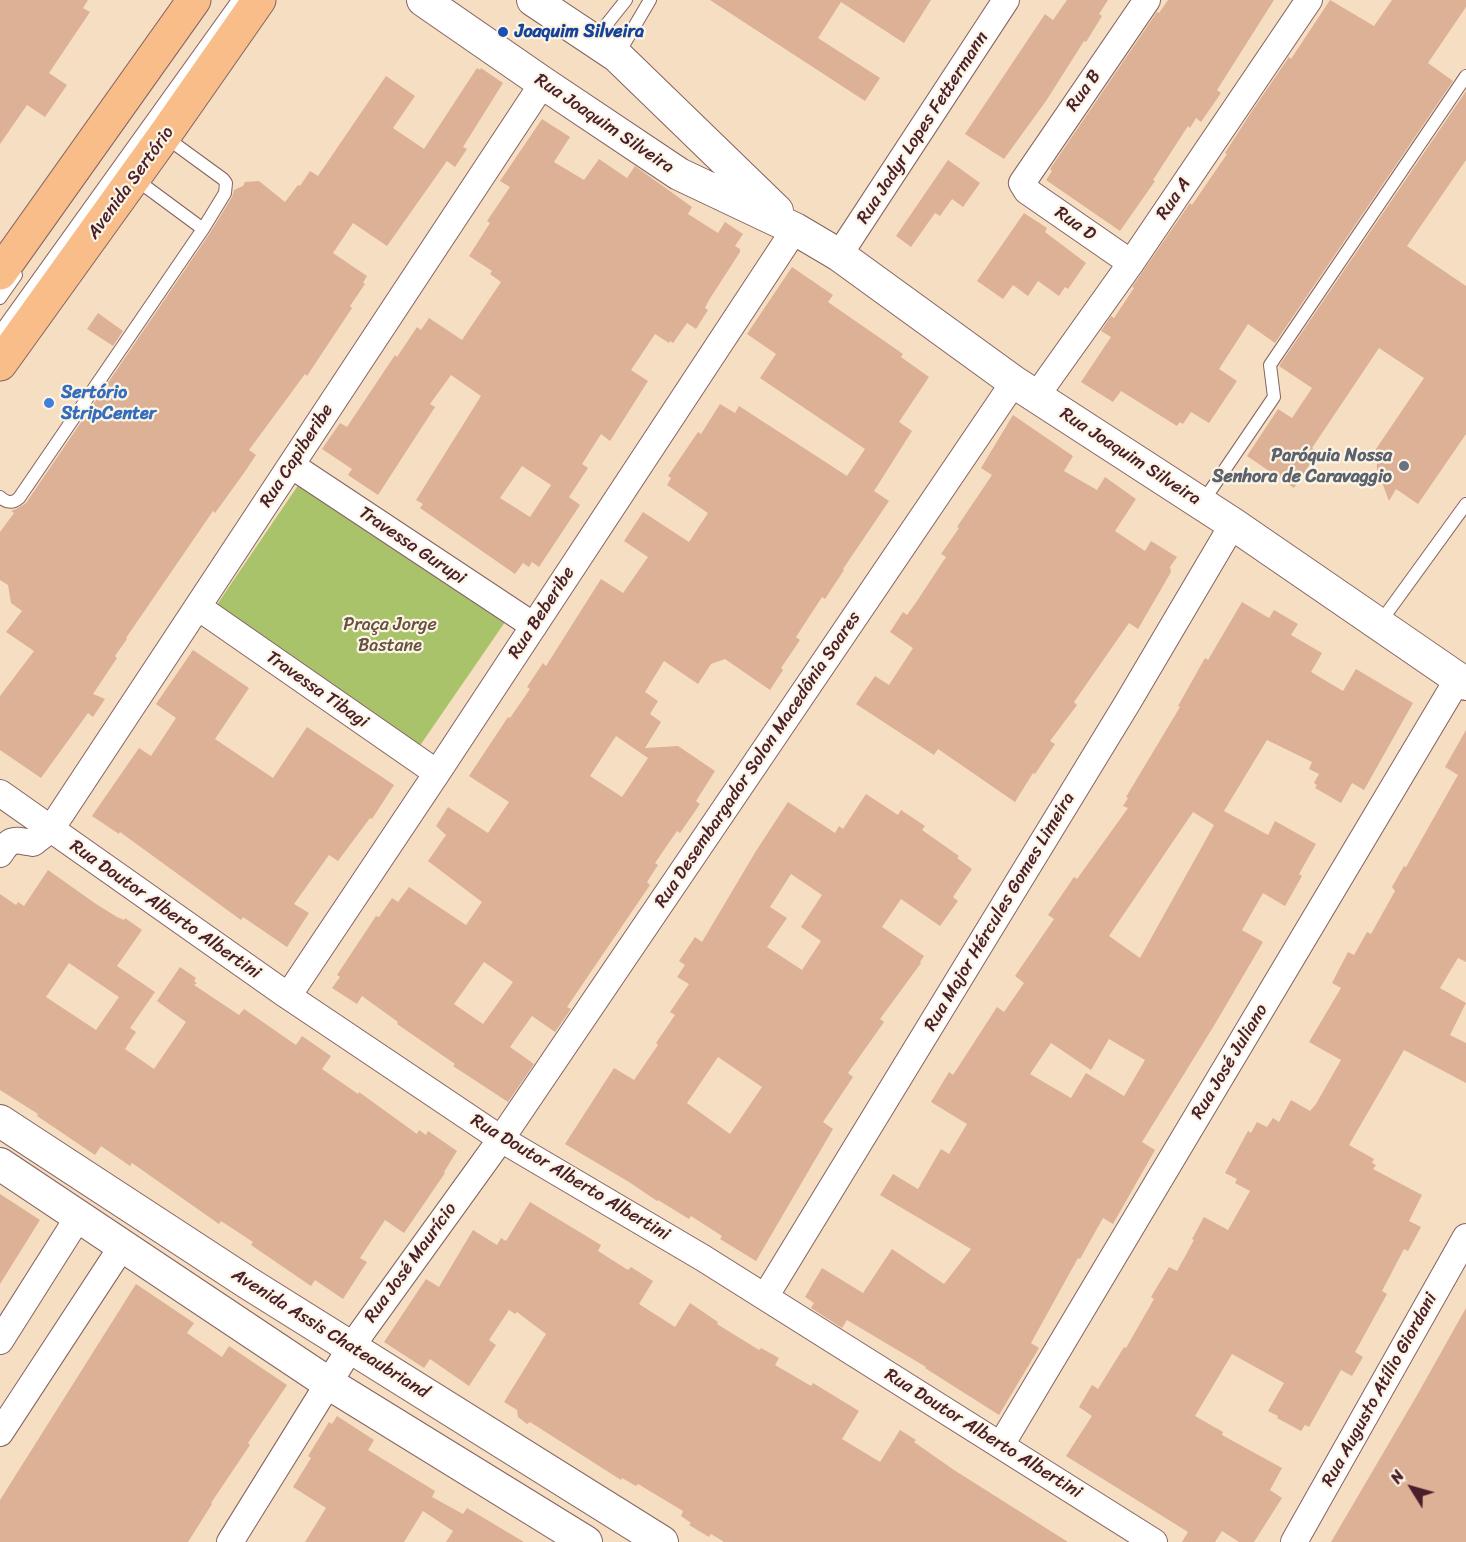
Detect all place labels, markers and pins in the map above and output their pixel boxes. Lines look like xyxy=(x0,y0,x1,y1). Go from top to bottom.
place label: Joaquim Silveira xyxy=(515,21,644,43)
marker: Joaquim Silveira xyxy=(496,25,510,39)
place label: Sertório StripCenter xyxy=(61,382,156,424)
marker: Sertório StripCenter xyxy=(42,396,56,410)
place label: Paróquia Nossa Senhora de Caravaggio xyxy=(1212,445,1392,488)
marker: Paróquia Nossa Senhora de Caravaggio xyxy=(1397,459,1411,473)

